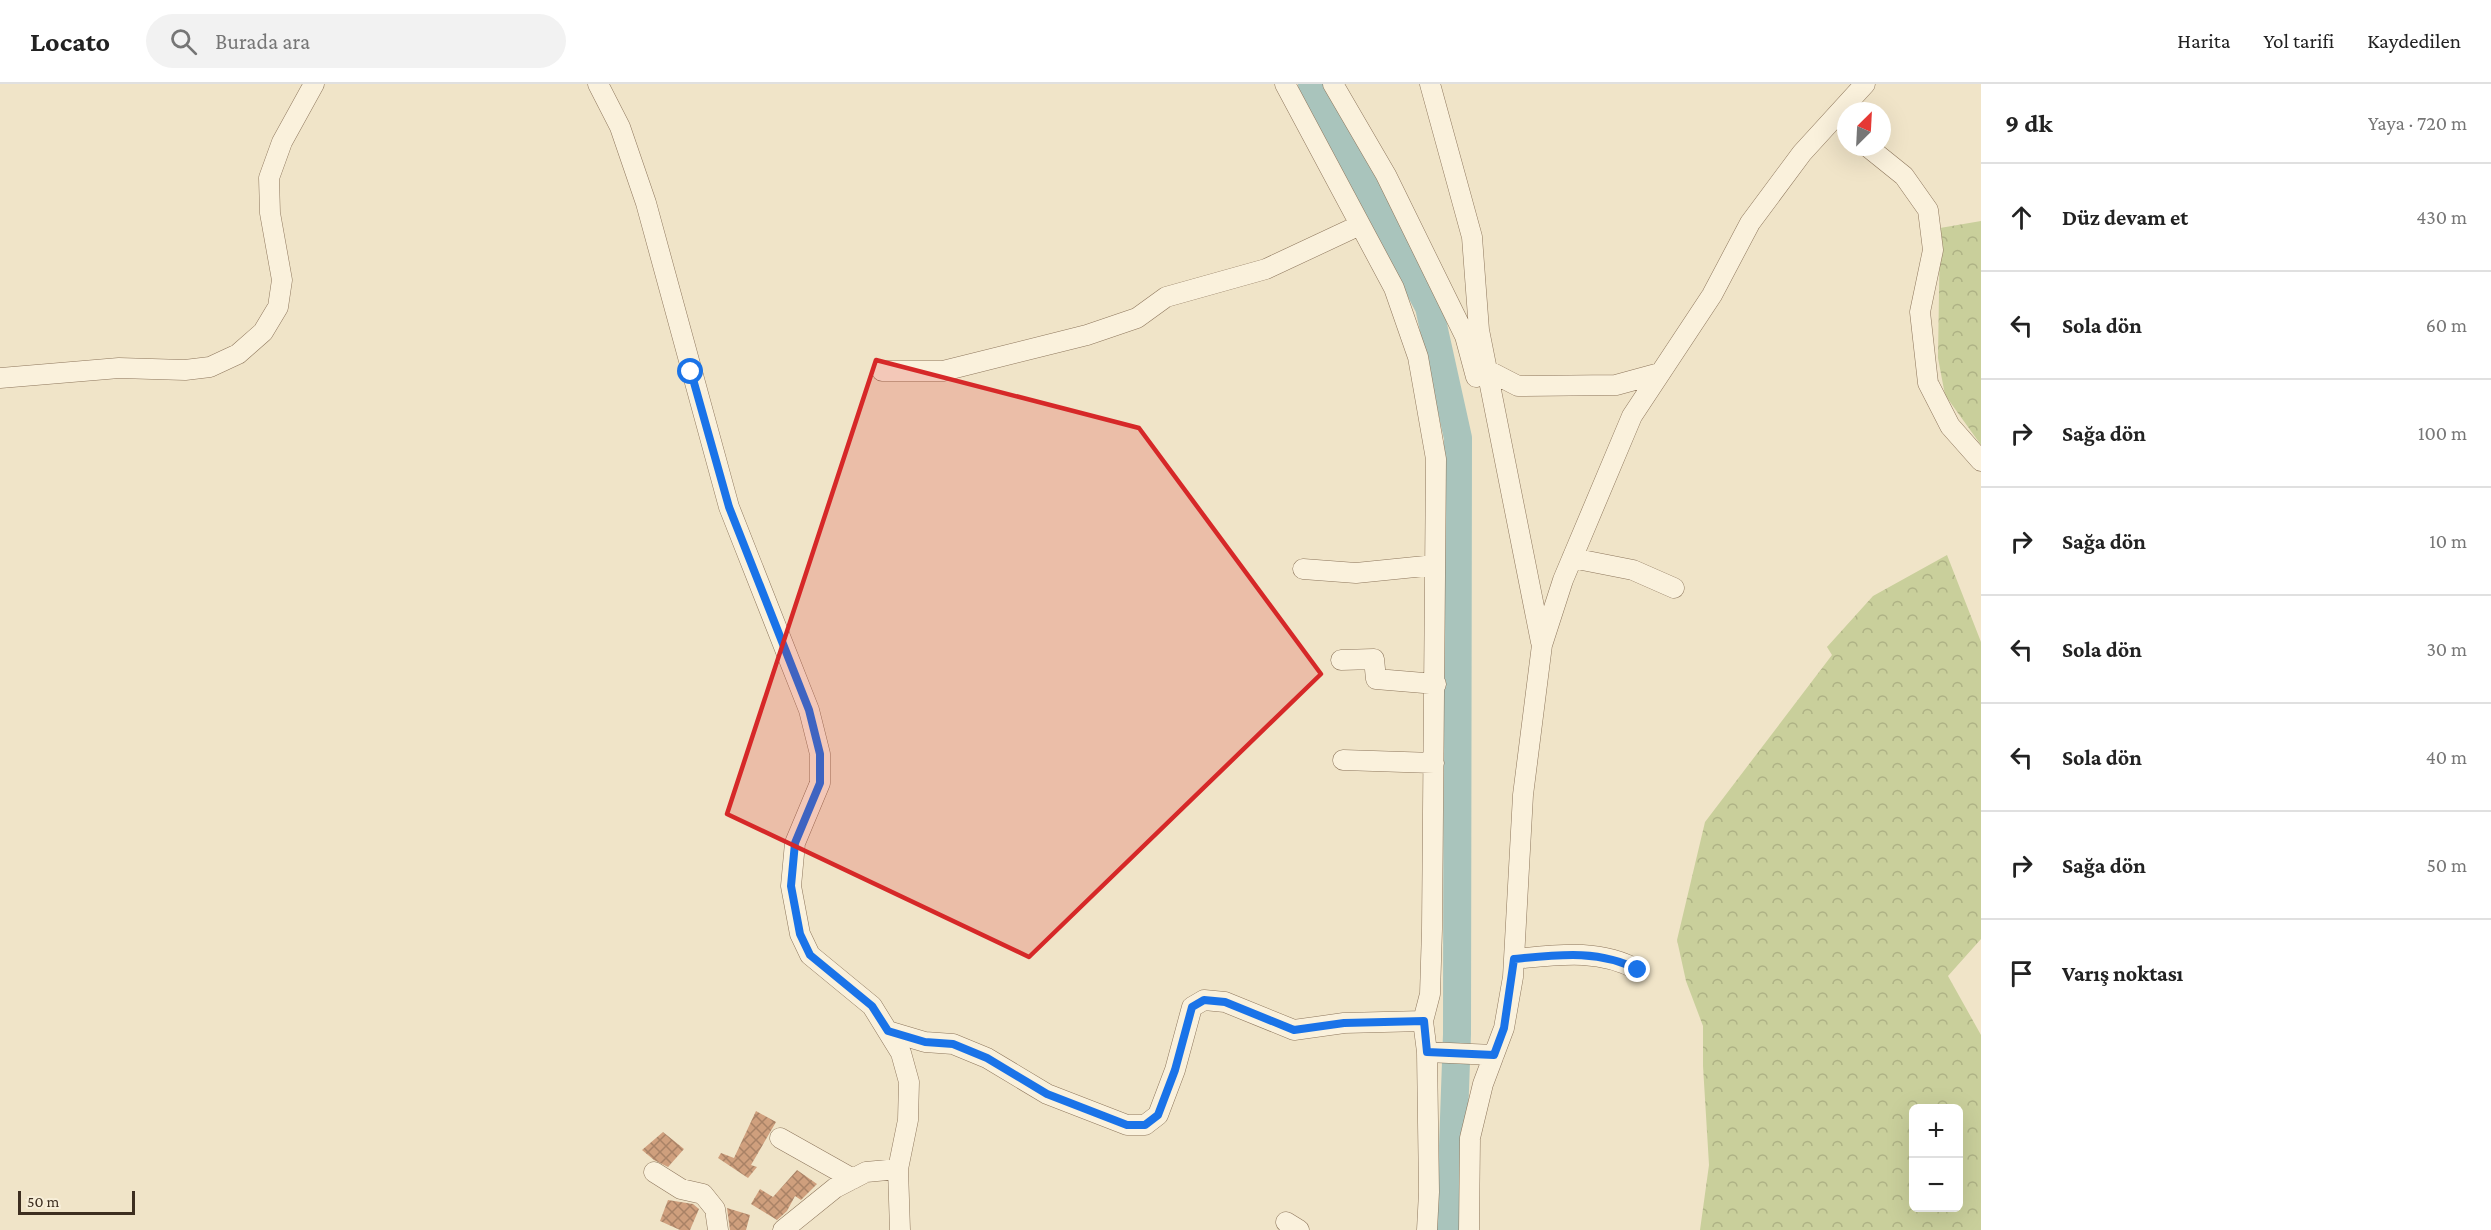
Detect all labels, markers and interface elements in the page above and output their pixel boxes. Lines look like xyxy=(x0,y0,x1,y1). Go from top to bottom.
search box xyxy=(146,14,566,68)
icon: search xyxy=(167,25,200,58)
text: Locato xyxy=(30,26,110,57)
text: Burada ara xyxy=(215,29,310,54)
text: Harita xyxy=(2177,29,2230,53)
text: Yol tarifi xyxy=(2263,29,2334,53)
text: Kaydedilen xyxy=(2367,29,2461,53)
north arrow xyxy=(1837,102,1891,156)
text: 9 dk xyxy=(2005,109,2053,138)
text: Yaya · 720 m xyxy=(2368,112,2467,134)
icon: ahead xyxy=(2005,201,2038,234)
text: Düz devam et xyxy=(2062,205,2188,230)
text: 430 m xyxy=(2416,206,2467,228)
icon: left xyxy=(2005,309,2038,342)
text: Sola dön xyxy=(2062,313,2142,338)
text: 60 m xyxy=(2426,314,2467,336)
route start xyxy=(677,358,703,384)
icon: right xyxy=(2005,417,2038,450)
text: Sağa dön xyxy=(2062,421,2146,446)
text: 100 m xyxy=(2418,422,2467,444)
icon: right xyxy=(2005,525,2038,558)
text: Sağa dön xyxy=(2062,529,2146,554)
text: 10 m xyxy=(2429,530,2467,552)
icon: left xyxy=(2005,633,2038,666)
text: Sola dön xyxy=(2062,637,2142,662)
text: 30 m xyxy=(2426,638,2467,660)
icon: left xyxy=(2005,741,2038,774)
text: Sola dön xyxy=(2062,745,2142,770)
text: 40 m xyxy=(2426,746,2467,768)
icon: right xyxy=(2005,849,2038,882)
text: Sağa dön xyxy=(2062,853,2146,878)
text: 50 m xyxy=(2426,854,2467,876)
route end xyxy=(1624,956,1650,982)
icon: arrive xyxy=(2005,957,2038,990)
text: Varış noktası xyxy=(2062,961,2183,986)
map controls xyxy=(1909,1104,1963,1212)
button: + xyxy=(1909,1104,1963,1158)
button: − xyxy=(1909,1158,1963,1212)
scale bar xyxy=(18,1188,135,1216)
text: 50 m xyxy=(27,1193,59,1210)

